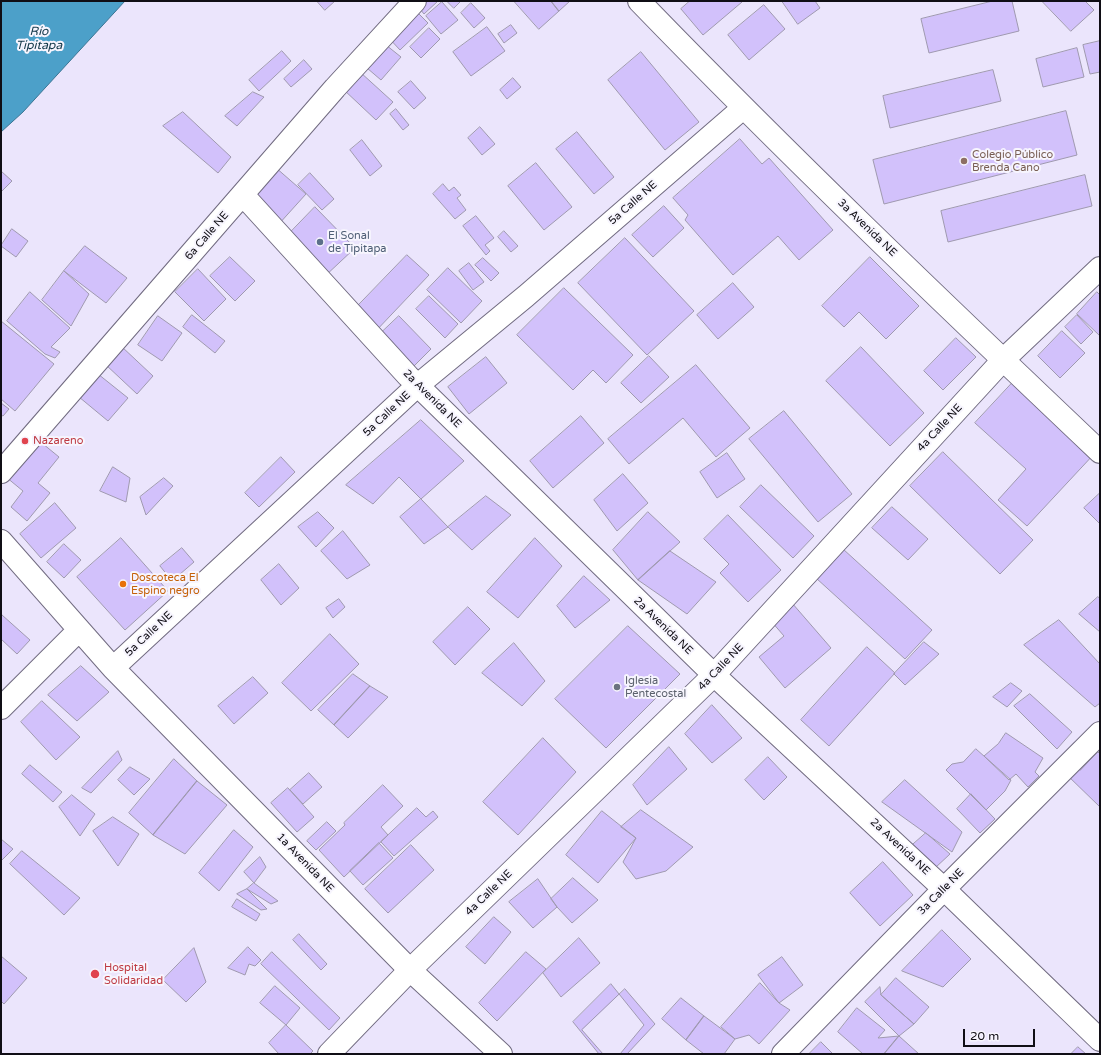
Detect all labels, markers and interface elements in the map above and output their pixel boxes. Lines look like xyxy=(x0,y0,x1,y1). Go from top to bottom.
water label: Río Tipitapa xyxy=(16,25,62,53)
place label: Colegio Público Brenda Cano xyxy=(972,148,1053,174)
marker: Colegio Público Brenda Cano xyxy=(959,156,969,166)
street label: 5a Calle NE xyxy=(606,178,660,228)
street label: 3a Avenida NE xyxy=(835,197,899,259)
street label: 6a Calle NE xyxy=(182,209,232,263)
place label: El Sonal de Tipitapa xyxy=(328,229,387,255)
marker: El Sonal de Tipitapa xyxy=(315,237,325,247)
street label: 2a Avenida NE xyxy=(400,367,464,431)
street label: 5a Calle NE xyxy=(360,389,414,439)
street label: 4a Calle NE xyxy=(915,401,965,455)
place label: Nazareno xyxy=(33,434,83,448)
marker: Nazareno xyxy=(20,436,30,446)
place label: Doscoteca El Espino negro xyxy=(131,571,200,597)
marker: Doscoteca El Espino negro xyxy=(118,579,128,589)
street label: 2a Avenida NE xyxy=(631,595,695,657)
street label: 5a Calle NE xyxy=(122,609,176,659)
street label: 4a Calle NE xyxy=(695,641,747,693)
place label: Iglesia Pentecostal xyxy=(625,674,686,700)
marker: Iglesia Pentecostal xyxy=(612,682,622,692)
street label: 2a Avenida NE xyxy=(867,816,933,878)
street label: 1a Avenida NE xyxy=(274,831,336,895)
street label: 3a Calle NE xyxy=(915,866,967,918)
street label: 4a Calle NE xyxy=(463,867,515,919)
place label: Hospital Solidaridad xyxy=(104,961,163,987)
marker: Hospital Solidaridad xyxy=(89,968,101,980)
scale bar xyxy=(965,1021,1037,1047)
text: 20 m xyxy=(970,1029,999,1043)

